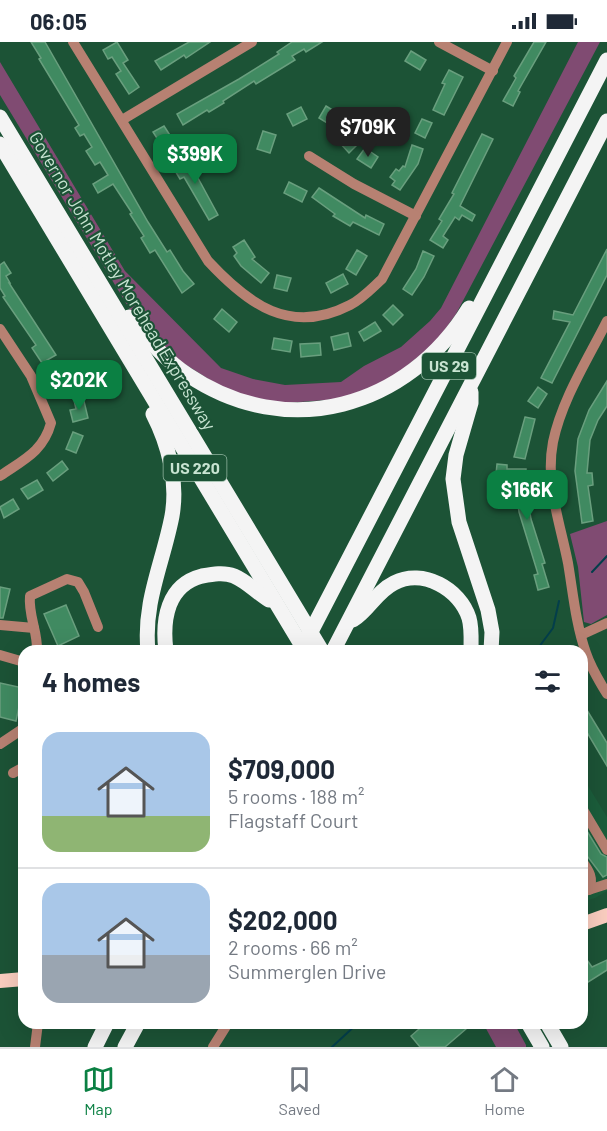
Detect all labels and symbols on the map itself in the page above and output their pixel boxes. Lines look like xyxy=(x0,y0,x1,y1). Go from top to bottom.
pin: $709K xyxy=(326,107,410,158)
street label: Governor John Motley Morehead Expressway xyxy=(25,127,221,434)
pin: $399K xyxy=(153,134,237,185)
road number: US 29 xyxy=(422,353,476,379)
pin: $202K xyxy=(37,360,121,411)
road number: US 220 xyxy=(164,455,226,481)
pin: $166K xyxy=(485,470,569,521)

